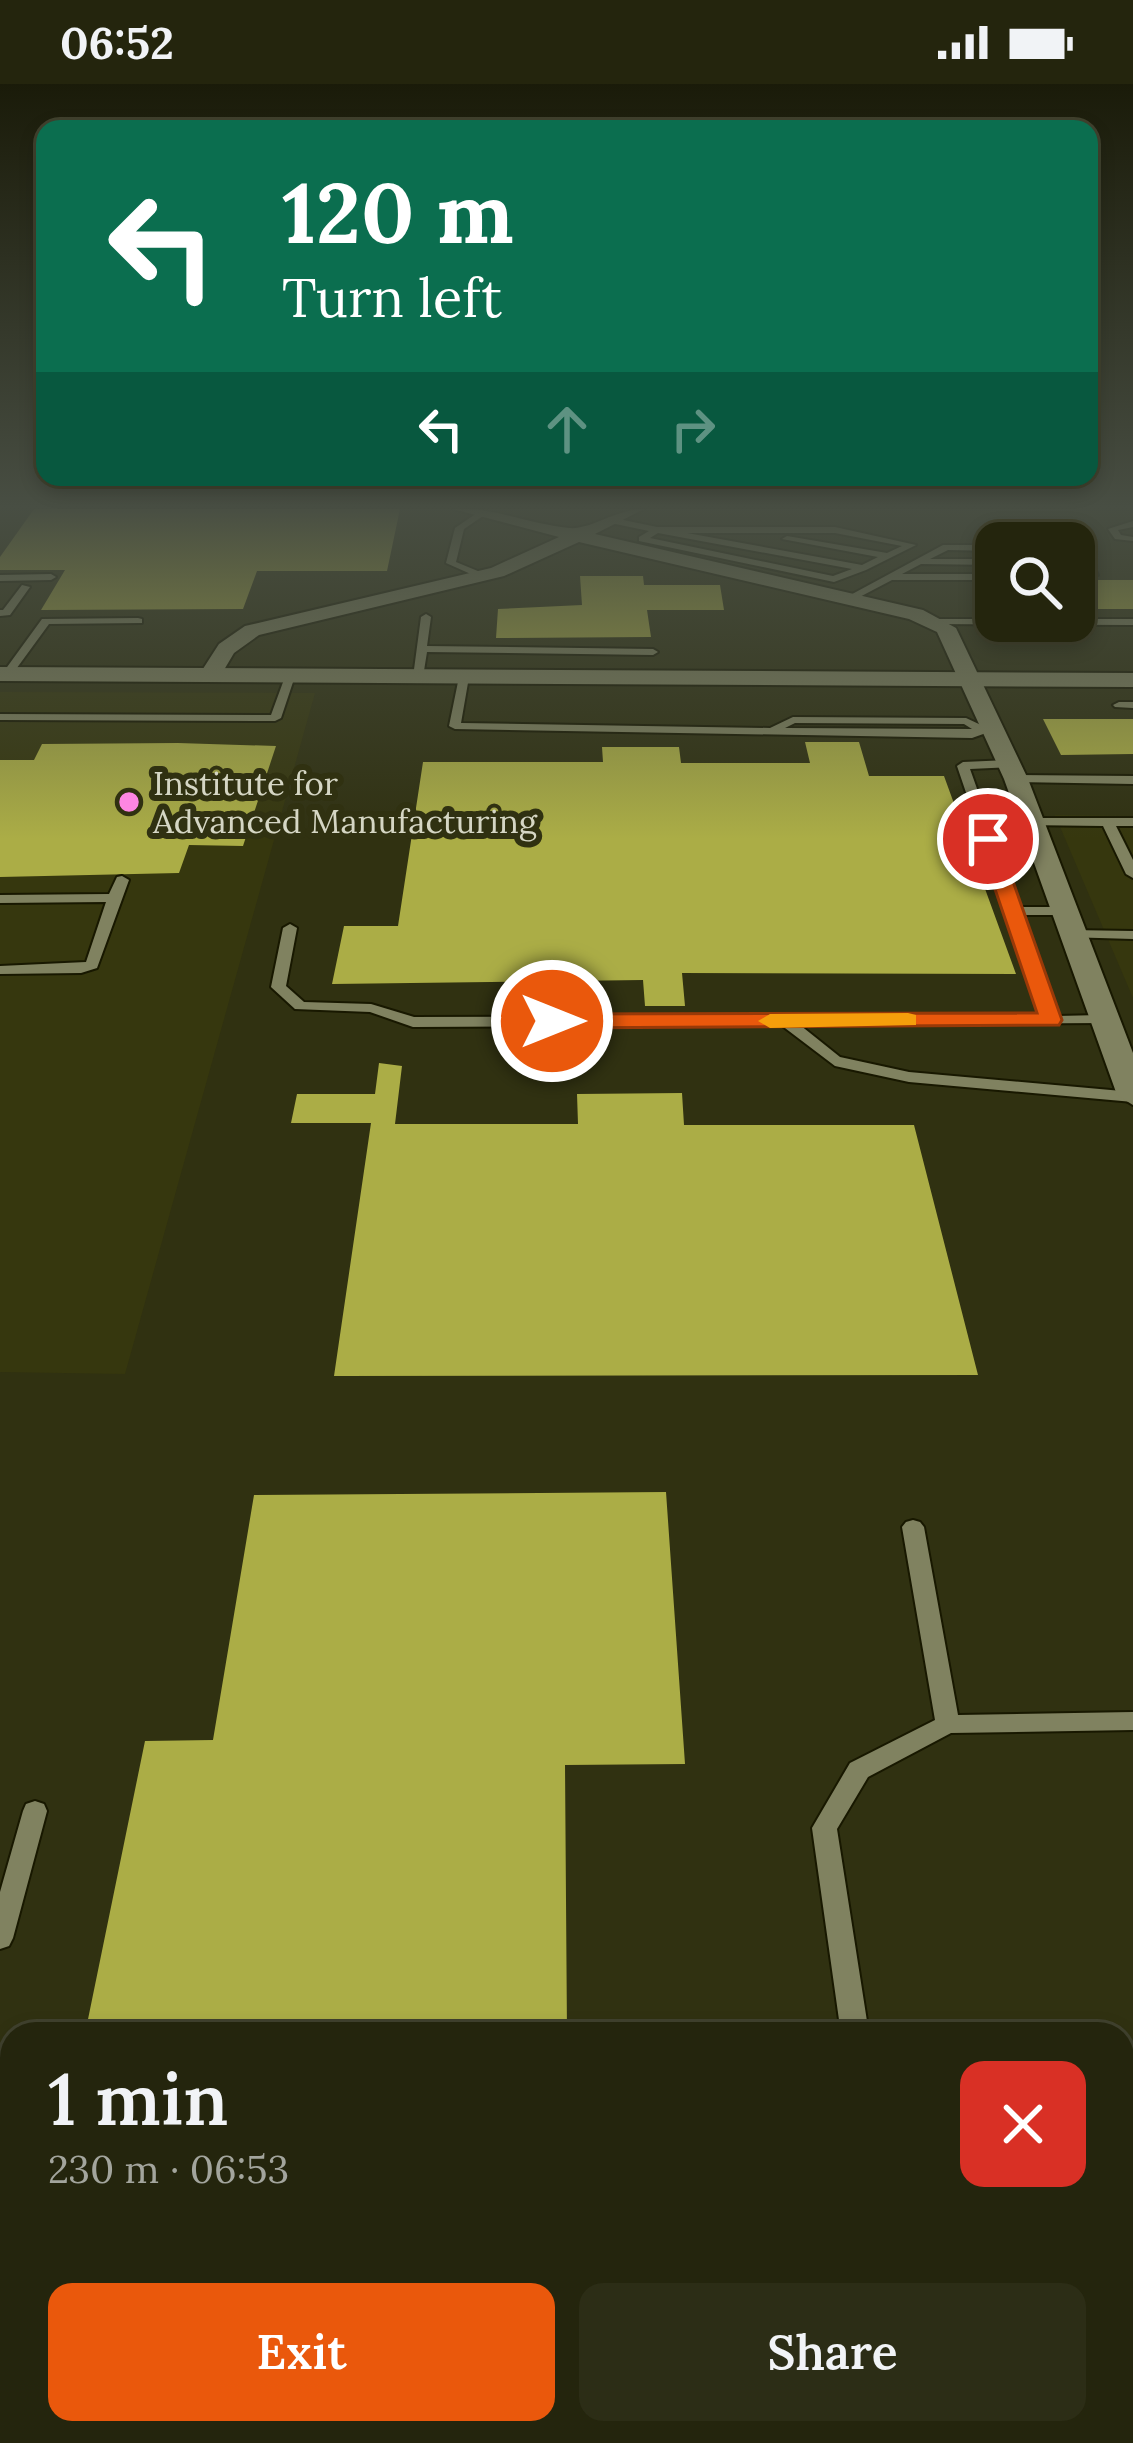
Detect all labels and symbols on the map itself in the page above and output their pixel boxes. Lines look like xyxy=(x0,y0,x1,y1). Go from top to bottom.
place label: Institute for Advanced Manufacturing xyxy=(152,762,538,842)
pin xyxy=(937,788,1039,890)
marker: Institute for Advanced Manufacturing xyxy=(116,789,142,815)
position arrow xyxy=(489,958,615,1084)

